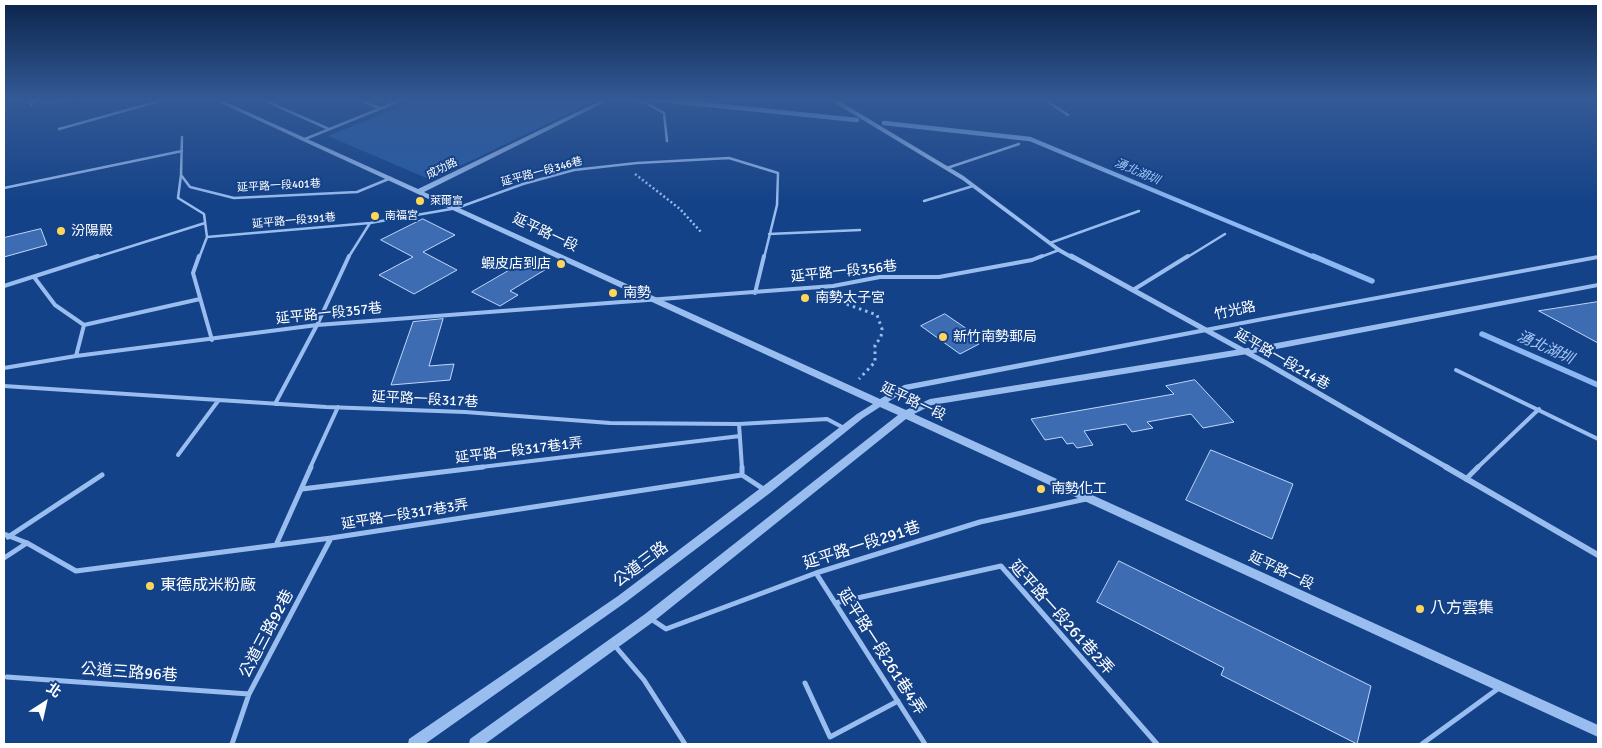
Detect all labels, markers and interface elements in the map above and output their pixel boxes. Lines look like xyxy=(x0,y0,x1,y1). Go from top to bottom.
street label: 延平路一段346巷 xyxy=(500,155,584,189)
street label: 成功路 xyxy=(424,156,460,182)
water label: 湧北湖圳 xyxy=(1112,156,1162,188)
street label: 延平路一段401巷 xyxy=(237,177,321,195)
place label: 萊爾富 xyxy=(430,194,463,208)
marker: 萊爾富 xyxy=(414,195,426,207)
place label: 南福宮 xyxy=(385,209,418,223)
marker: 南福宮 xyxy=(369,210,381,222)
street label: 延平路一段391巷 xyxy=(252,211,336,231)
street label: 延平路一段 xyxy=(510,211,580,255)
place label: 汾陽殿 xyxy=(71,223,113,239)
marker: 汾陽殿 xyxy=(55,225,67,237)
place label: 蝦皮店到店 xyxy=(481,256,551,272)
marker: 蝦皮店到店 xyxy=(555,258,567,270)
street label: 延平路一段356巷 xyxy=(790,258,898,286)
place label: 南勢 xyxy=(623,285,651,301)
marker: 南勢 xyxy=(607,287,619,299)
place label: 南勢太子宮 xyxy=(815,290,885,306)
marker: 南勢太子宮 xyxy=(799,292,811,304)
street label: 竹光路 xyxy=(1213,298,1257,324)
street label: 延平路一段357巷 xyxy=(275,300,383,328)
street label: 延平路一段214巷 xyxy=(1232,326,1332,394)
water label: 湧北湖圳 xyxy=(1514,328,1576,368)
place label: 新竹南勢郵局 xyxy=(953,329,1037,345)
marker: 新竹南勢郵局 xyxy=(937,331,949,343)
street label: 延平路一段 xyxy=(878,380,948,424)
street label: 延平路一段317巷 xyxy=(371,389,479,411)
street label: 延平路一段317巷1弄 xyxy=(454,435,584,467)
place label: 南勢化工 xyxy=(1051,481,1107,497)
marker: 南勢化工 xyxy=(1035,483,1047,495)
street label: 延平路一段317巷3弄 xyxy=(340,497,470,533)
street label: 延平路一段291巷 xyxy=(801,518,923,574)
street label: 公道三路 xyxy=(610,538,672,592)
street label: 延平路一段 xyxy=(1246,549,1316,593)
street label: 延平路一段261巷2弄 xyxy=(1005,557,1117,679)
place label: 東德成米粉廠 xyxy=(160,576,256,596)
marker: 東德成米粉廠 xyxy=(144,580,156,592)
street label: 延平路一段261巷4弄 xyxy=(833,585,929,719)
street label: 公道三路92巷 xyxy=(236,587,298,681)
place label: 八方雲集 xyxy=(1430,599,1494,619)
marker: 八方雲集 xyxy=(1414,603,1426,615)
street label: 公道三路96巷 xyxy=(80,660,178,686)
north arrow xyxy=(20,678,70,728)
text: 北 xyxy=(43,679,64,701)

